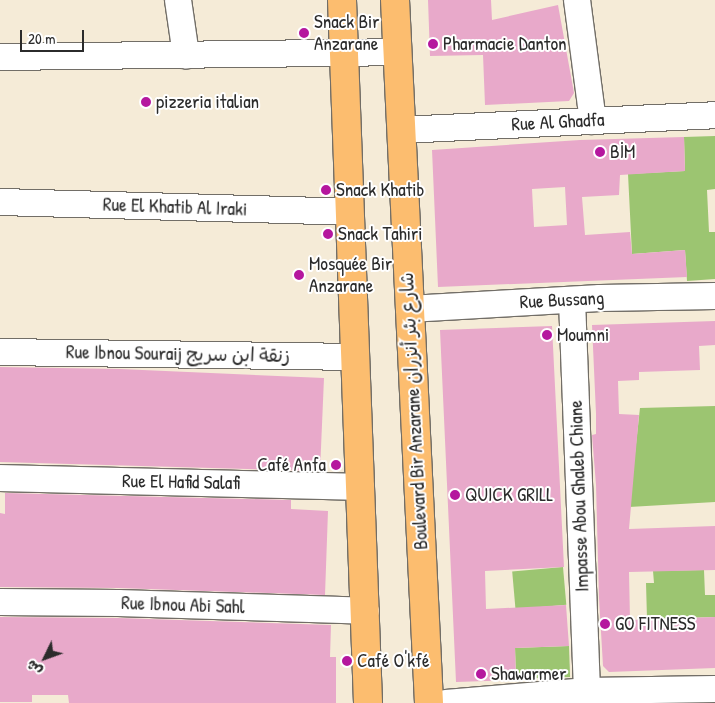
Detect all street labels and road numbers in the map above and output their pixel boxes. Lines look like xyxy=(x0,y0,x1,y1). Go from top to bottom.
street label: Rue Al Ghadfa xyxy=(511,108,605,136)
street label: Rue El Khatib Al Iraki xyxy=(102,193,248,221)
street label: Boulevard Bir Anzarane شارع بئر أنزران xyxy=(395,272,433,550)
street label: Rue Bussang xyxy=(519,286,605,314)
street label: Rue Ibnou Souraij زنقة ابن سريج xyxy=(66,341,290,367)
street label: Impasse Abou Ghaleb Chiane xyxy=(564,400,594,592)
street label: Rue El Hafid Salafi xyxy=(122,470,240,494)
street label: Rue Ibnou Abi Sahl xyxy=(121,591,245,619)

